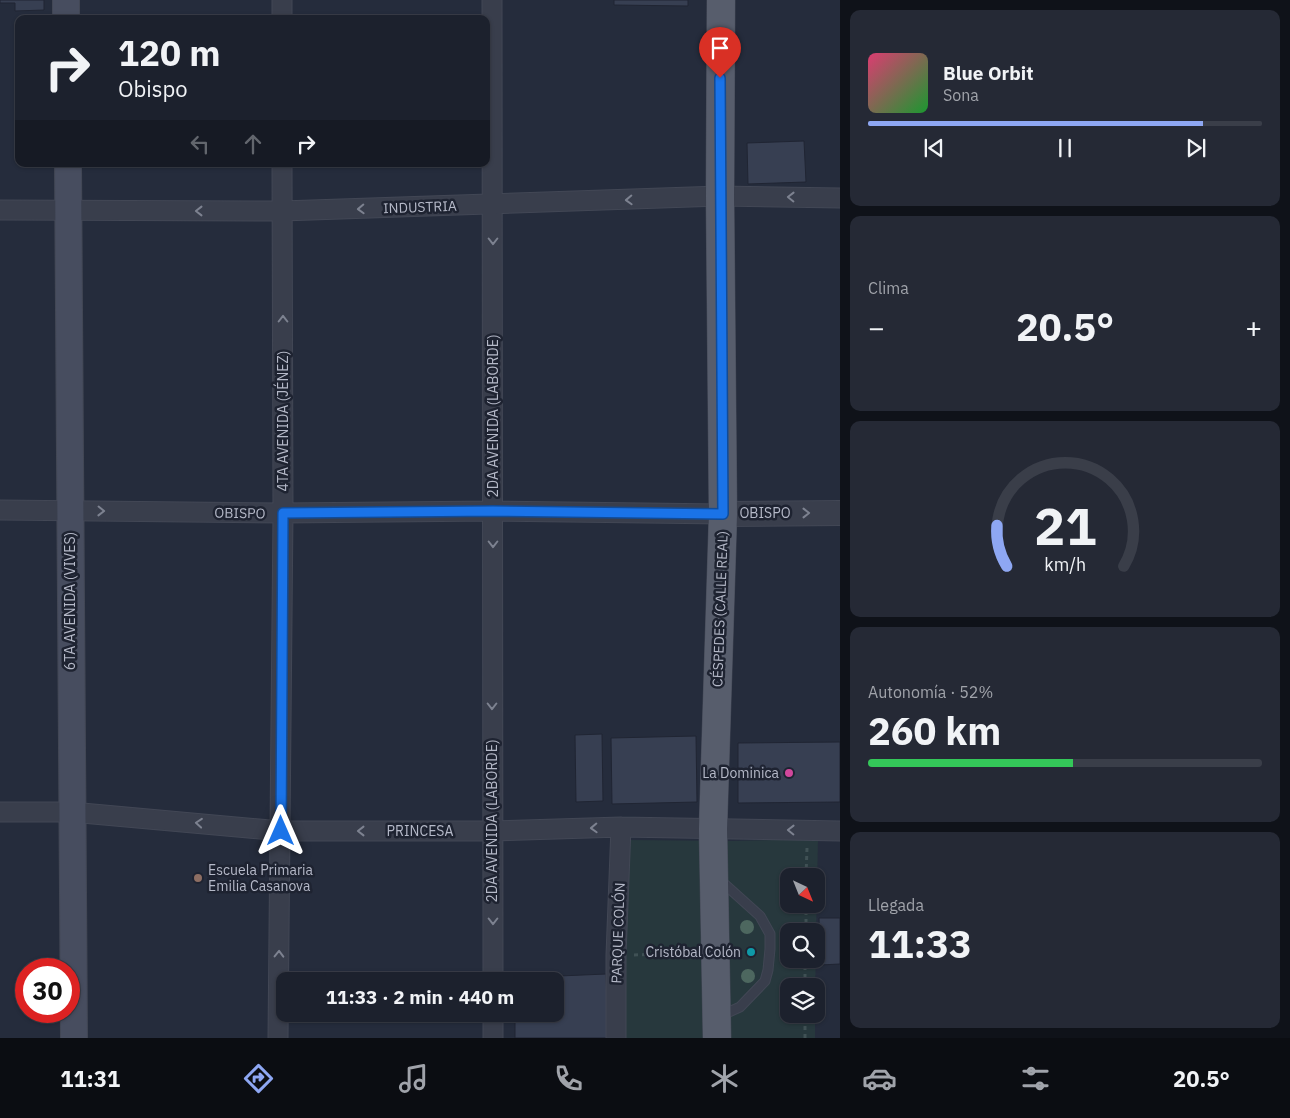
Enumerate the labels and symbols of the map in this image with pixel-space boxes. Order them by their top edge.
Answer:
pin [699,27,741,78]
one-way arrow [787,192,795,202]
one-way arrow [625,195,632,205]
street label: INDUSTRIA [383,197,457,217]
one-way arrow [357,204,365,214]
one-way arrow [195,206,202,216]
one-way arrow [488,238,498,245]
one-way arrow [278,315,288,323]
street label: 2DA AVENIDA (LABORDE) [484,334,502,498]
street label: 4TA AVENIDA (JÉNEZ) [273,351,292,491]
street label: OBISPO [214,504,266,522]
street label: OBISPO [739,504,791,522]
one-way arrow [98,506,105,516]
one-way arrow [803,508,811,518]
street label: CÉSPEDES (CALLE REAL) [707,531,732,687]
street label: 6TA AVENIDA (VIVES) [61,532,79,670]
one-way arrow [488,540,498,548]
one-way arrow [487,702,498,710]
street label: 2DA AVENIDA (LABORDE) [483,739,501,903]
place label: La Dominica [702,764,780,782]
marker: La Dominica [783,767,795,779]
position arrow [254,804,306,856]
one-way arrow [195,818,203,829]
street label: PRINCESA [387,822,453,840]
one-way arrow [590,823,598,833]
one-way arrow [787,825,795,835]
one-way arrow [357,826,365,836]
place label: Escuela Primaria Emilia Casanova [208,861,314,895]
north arrow [780,868,825,912]
marker: Escuela Primaria Emilia Casanova [192,872,204,884]
street label: PARQUE COLÓN [606,882,629,984]
one-way arrow [488,918,498,925]
place label: Cristóbal Colón [645,943,741,961]
marker: Cristóbal Colón [745,946,757,958]
one-way arrow [274,950,284,958]
speed limit sign: 30 [15,958,80,1023]

